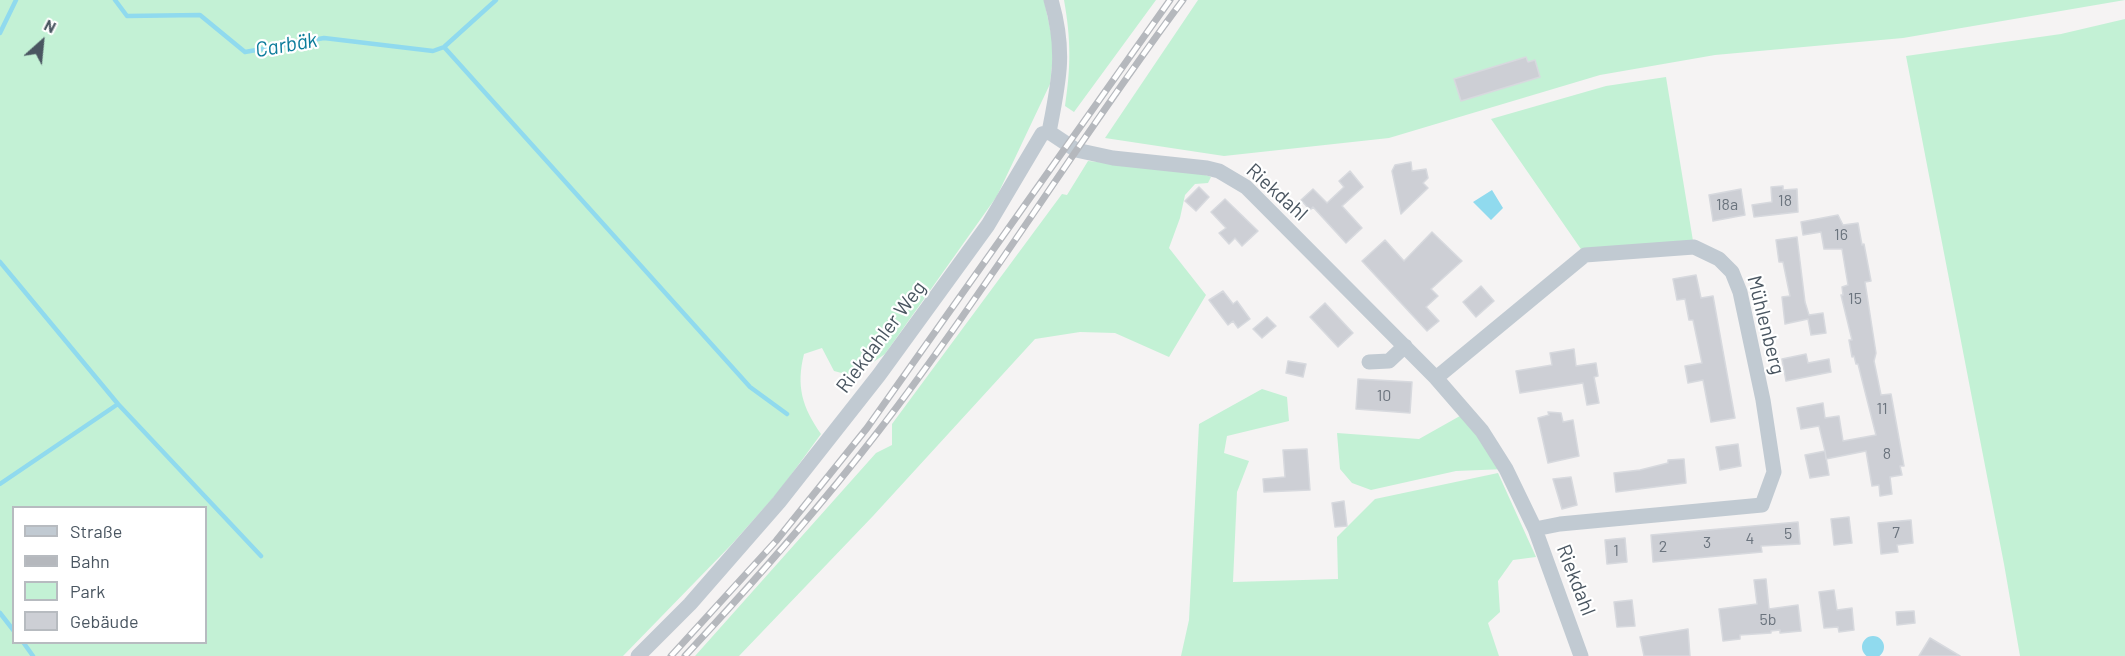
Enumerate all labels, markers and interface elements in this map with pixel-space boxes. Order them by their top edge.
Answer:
north arrow [12,12,72,72]
text: N [41,15,59,36]
water label: Carbäk [253,27,319,63]
street label: Riekdahl [1241,158,1313,226]
house number: 18 [1778,191,1792,211]
house number: 18a [1716,195,1738,215]
house number: 16 [1834,225,1848,245]
street label: Mühlenberg [1742,273,1790,377]
street label: Riekdahler Weg [831,276,931,398]
house number: 15 [1848,289,1862,309]
house number: 10 [1377,386,1391,406]
house number: 11 [1876,399,1888,419]
house number: 8 [1883,444,1891,464]
legend [12,506,207,644]
text: Straße [70,520,122,542]
house number: 7 [1892,523,1900,543]
house number: 5 [1784,524,1792,544]
house number: 4 [1746,529,1754,549]
house number: 3 [1703,533,1711,553]
house number: 2 [1659,537,1667,557]
street label: Riekdahl [1552,541,1600,619]
house number: 1 [1613,541,1619,561]
text: Bahn [70,550,110,572]
text: Park [70,580,105,602]
text: Gebäude [70,610,139,632]
house number: 5b [1760,610,1776,630]

